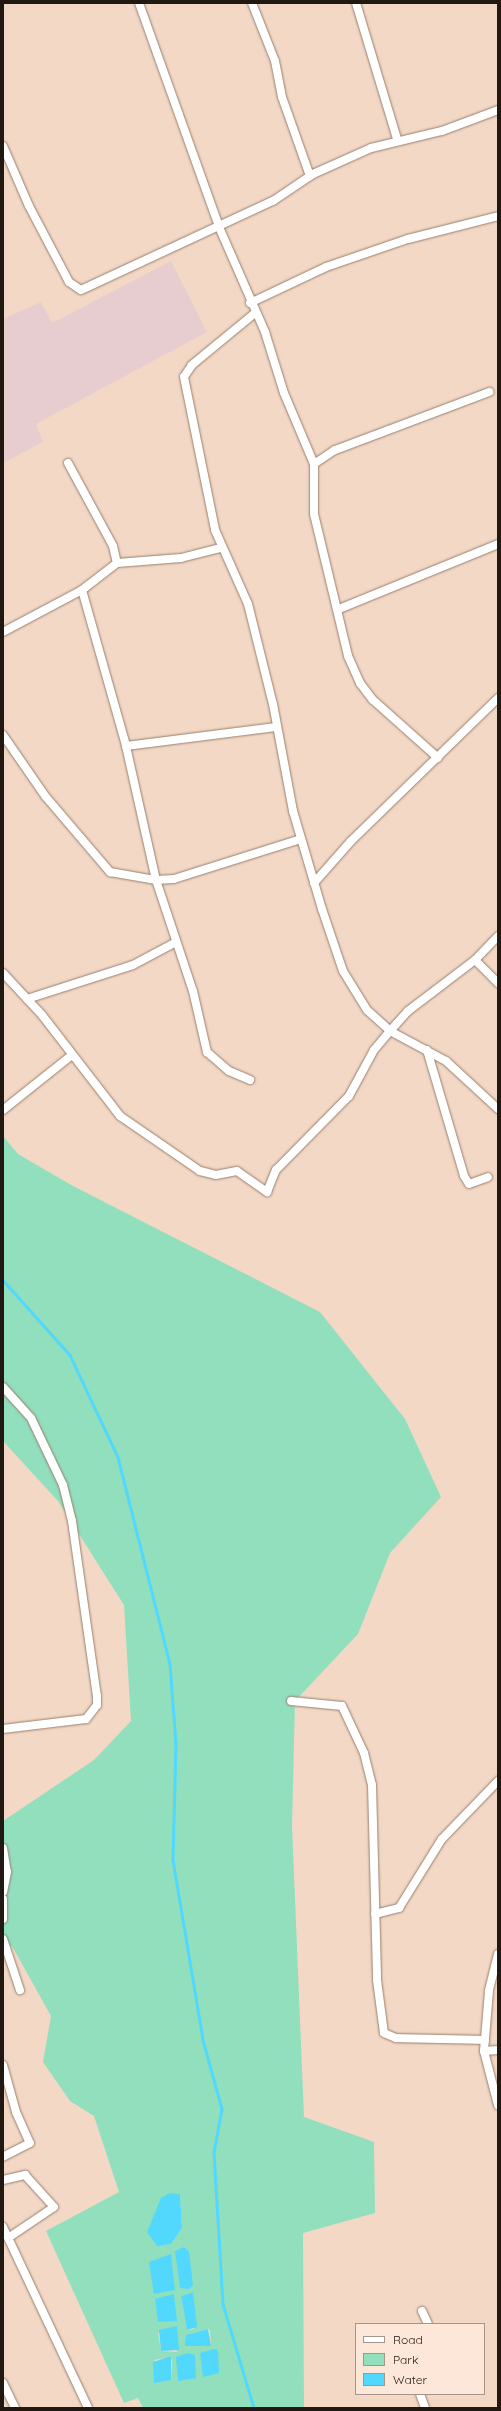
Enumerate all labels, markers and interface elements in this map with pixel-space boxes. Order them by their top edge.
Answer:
legend [355,2323,485,2395]
text: Road [393,2332,423,2347]
text: Park [393,2352,418,2367]
text: Water [393,2372,427,2387]

